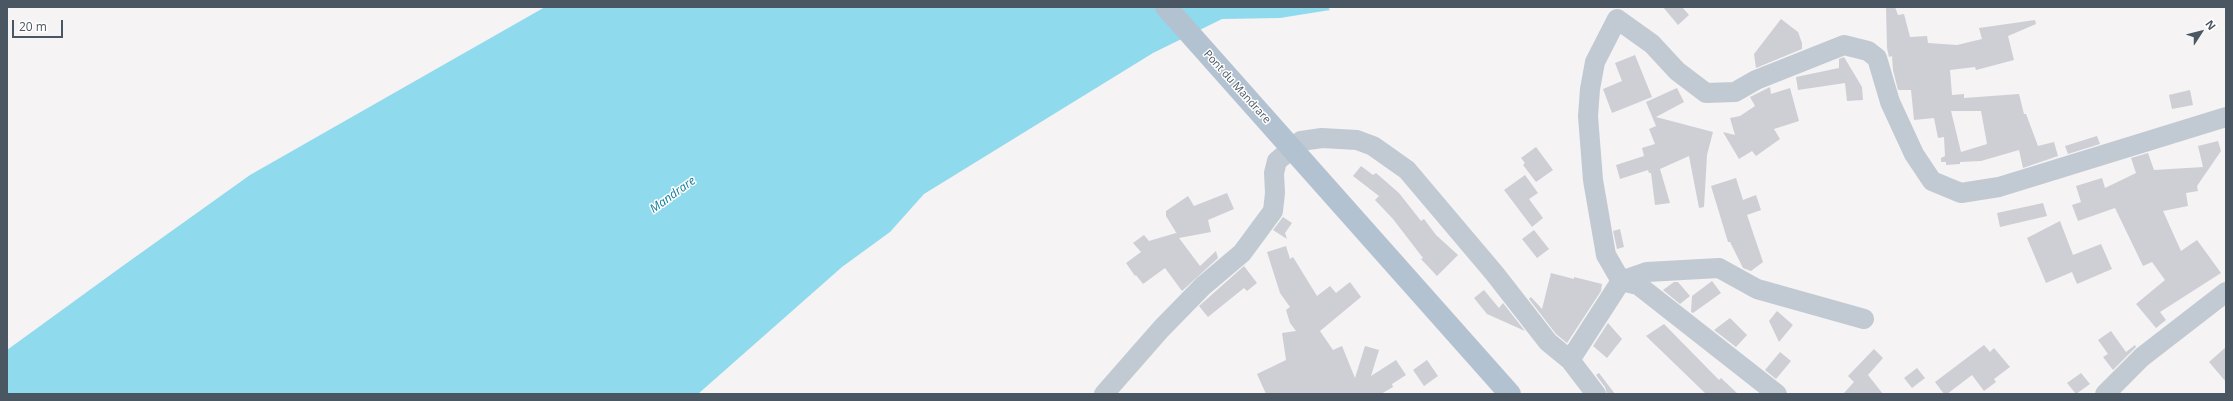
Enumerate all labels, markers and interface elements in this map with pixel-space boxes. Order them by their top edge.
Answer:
scale bar [14,12,65,38]
north arrow [2181,12,2221,52]
text: N [2202,17,2220,33]
text: 20 m [19,18,47,35]
street label: Pont du Mandrare [1201,48,1273,126]
water label: Mandrare [647,174,699,216]

